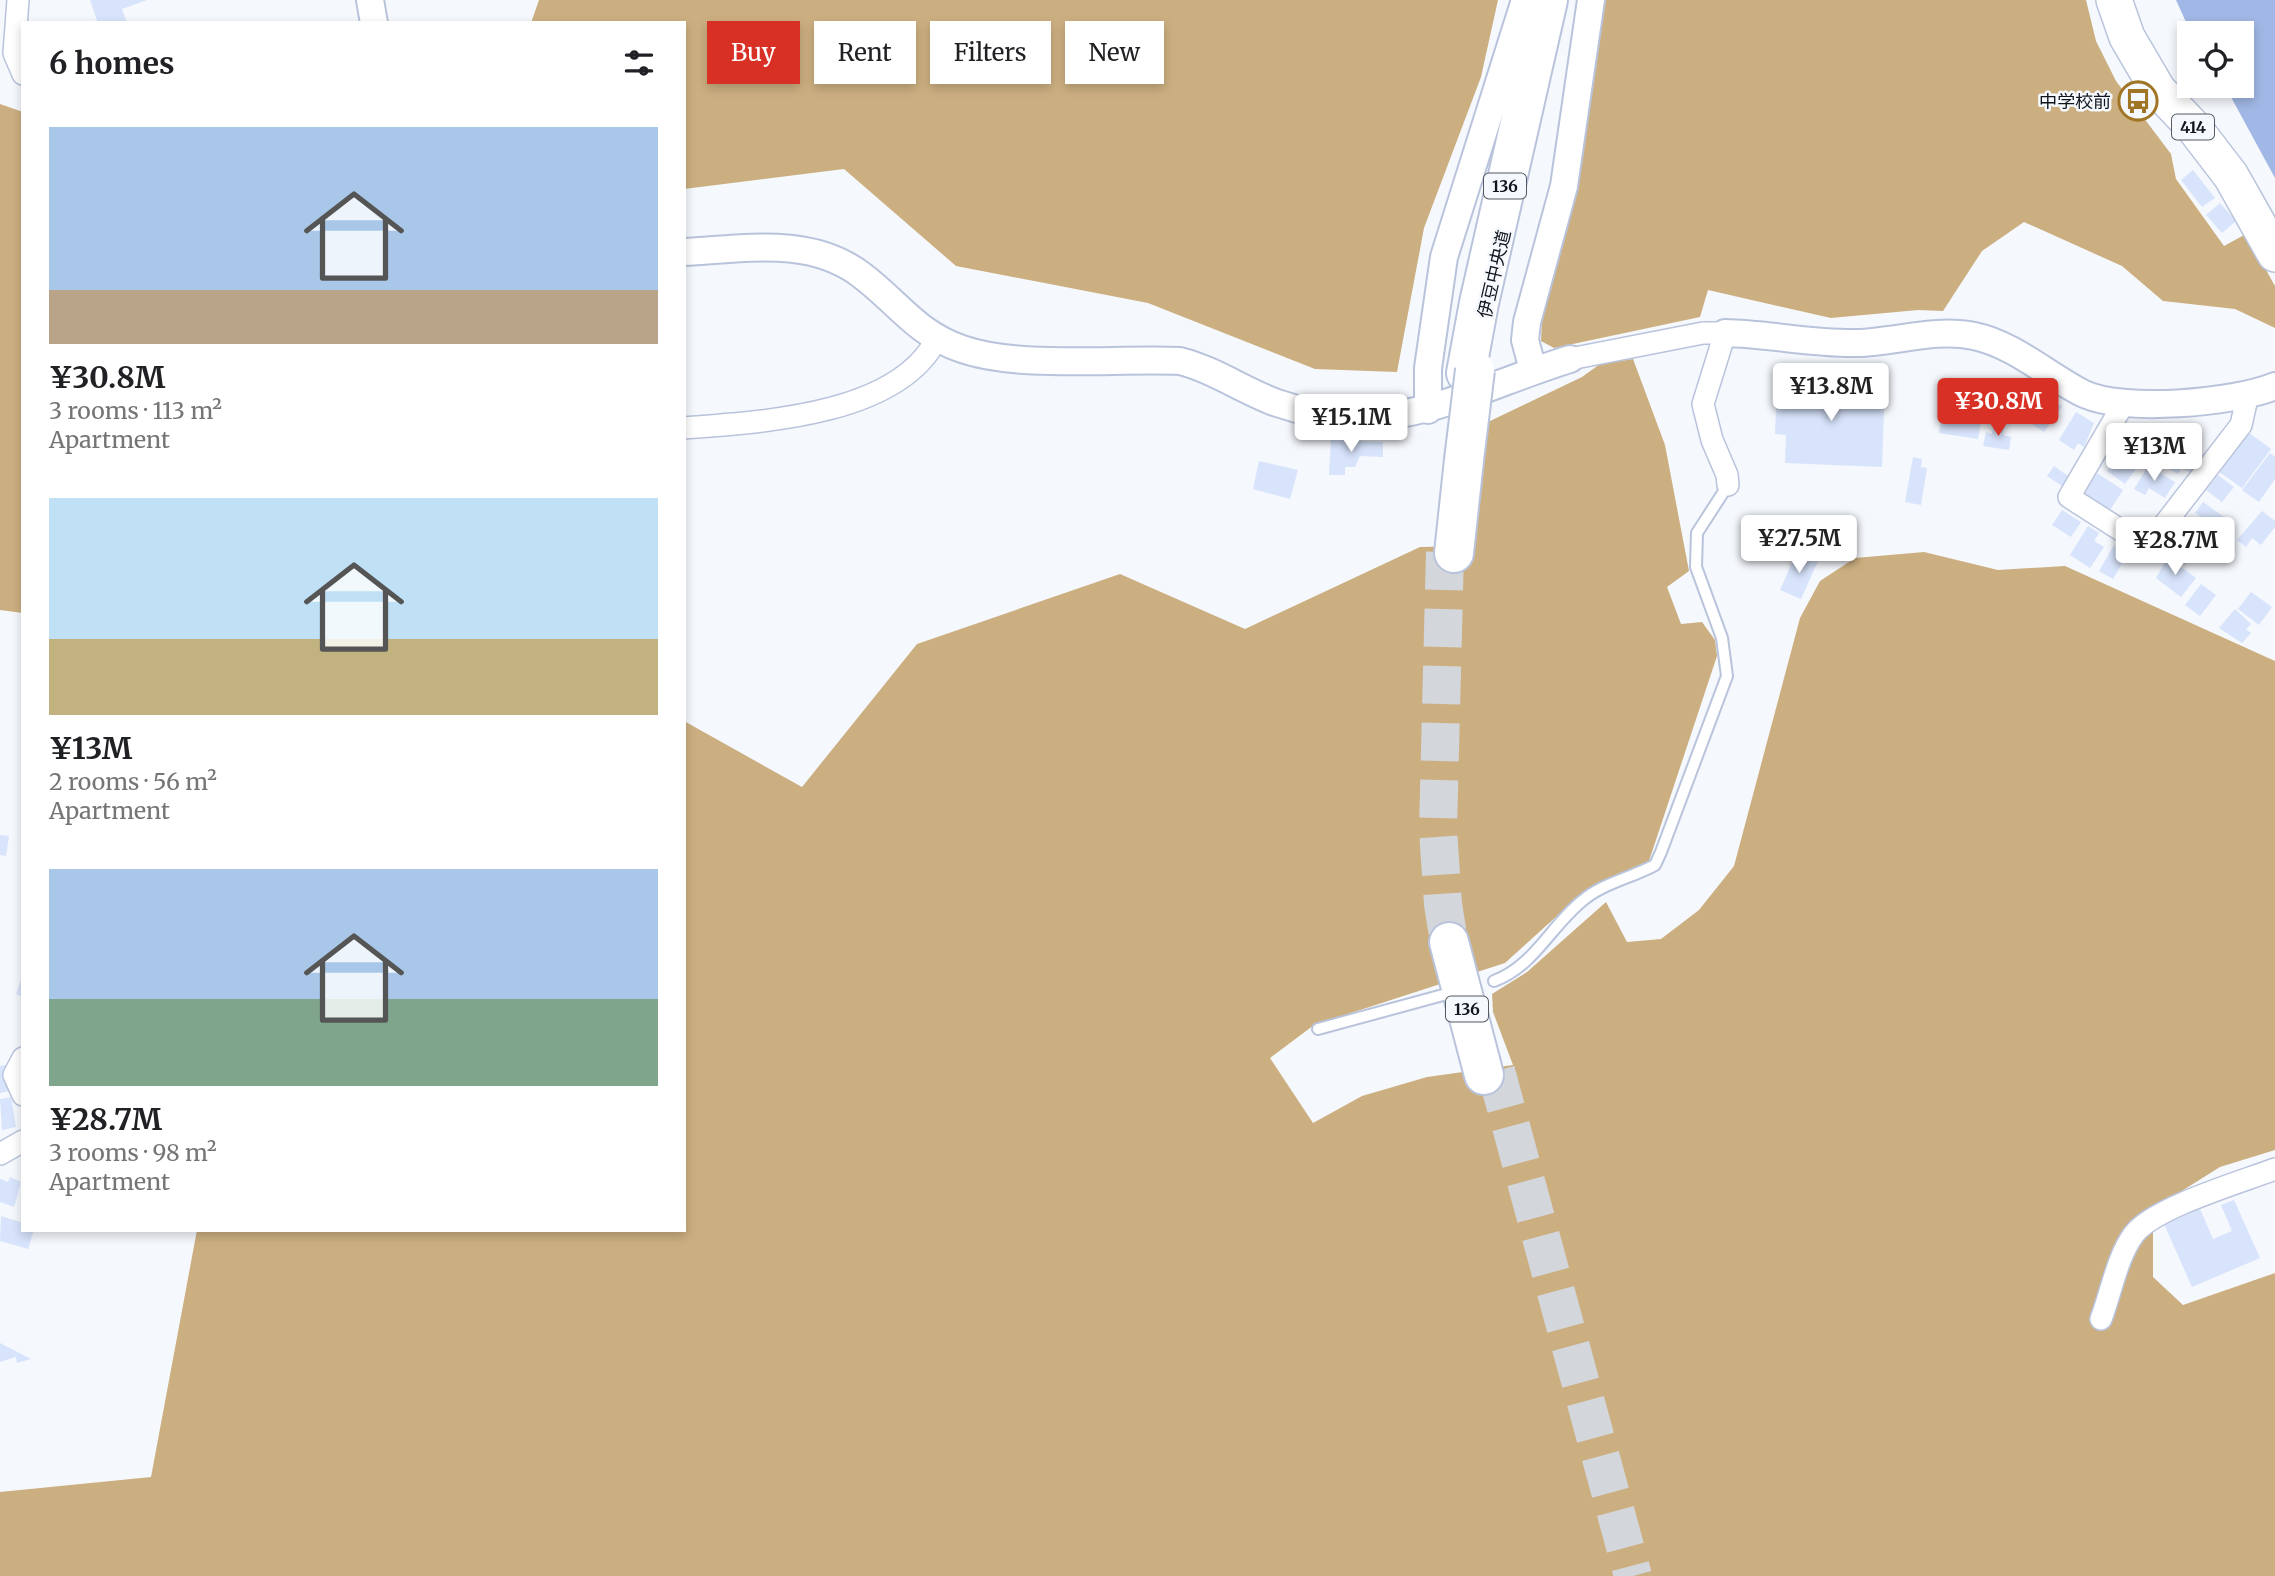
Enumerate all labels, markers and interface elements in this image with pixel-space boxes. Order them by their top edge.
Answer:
chip: Buy [707,21,800,84]
chip: Rent [814,21,916,84]
chip: Filters [930,21,1051,84]
chip: New [1065,21,1164,84]
map controls [2177,21,2254,98]
button: locate [2177,21,2254,98]
text: 6 homes [49,44,174,82]
icon: filters [620,44,658,82]
bus stop icon: 中学校前 [2117,80,2159,122]
place label: 中学校前 [2039,90,2111,113]
road number: 414 [2172,114,2214,140]
icon: home [291,173,417,299]
road number: 136 [1484,174,1526,198]
street label: 伊豆中央道 [1473,228,1515,320]
text: ¥30.8M [49,358,165,396]
pin: ¥13.8M [1774,364,1888,423]
text: ¥13.8M [1789,371,1873,400]
pin: ¥30.8M [1941,378,2055,438]
text: ¥30.8M [1953,386,2043,415]
pin: ¥15.1M [1294,394,1408,454]
text: 3 rooms · 113 m² [49,396,222,425]
text: ¥15.1M [1311,402,1391,431]
pin: ¥13M [2113,424,2195,483]
text: Apartment [49,425,170,454]
text: ¥13M [2122,431,2186,460]
pin: ¥27.5M [1742,516,1856,575]
pin: ¥28.7M [2118,518,2232,577]
text: ¥27.5M [1757,523,1841,552]
text: ¥28.7M [2132,525,2218,554]
icon: home [291,544,417,670]
text: ¥13M [49,729,132,767]
text: 2 rooms · 56 m² [49,767,217,796]
text: Apartment [49,796,170,825]
icon: home [291,915,417,1041]
road number: 136 [1446,996,1488,1021]
text: ¥28.7M [49,1100,162,1138]
text: 3 rooms · 98 m² [49,1138,217,1167]
text: Apartment [49,1167,170,1196]

